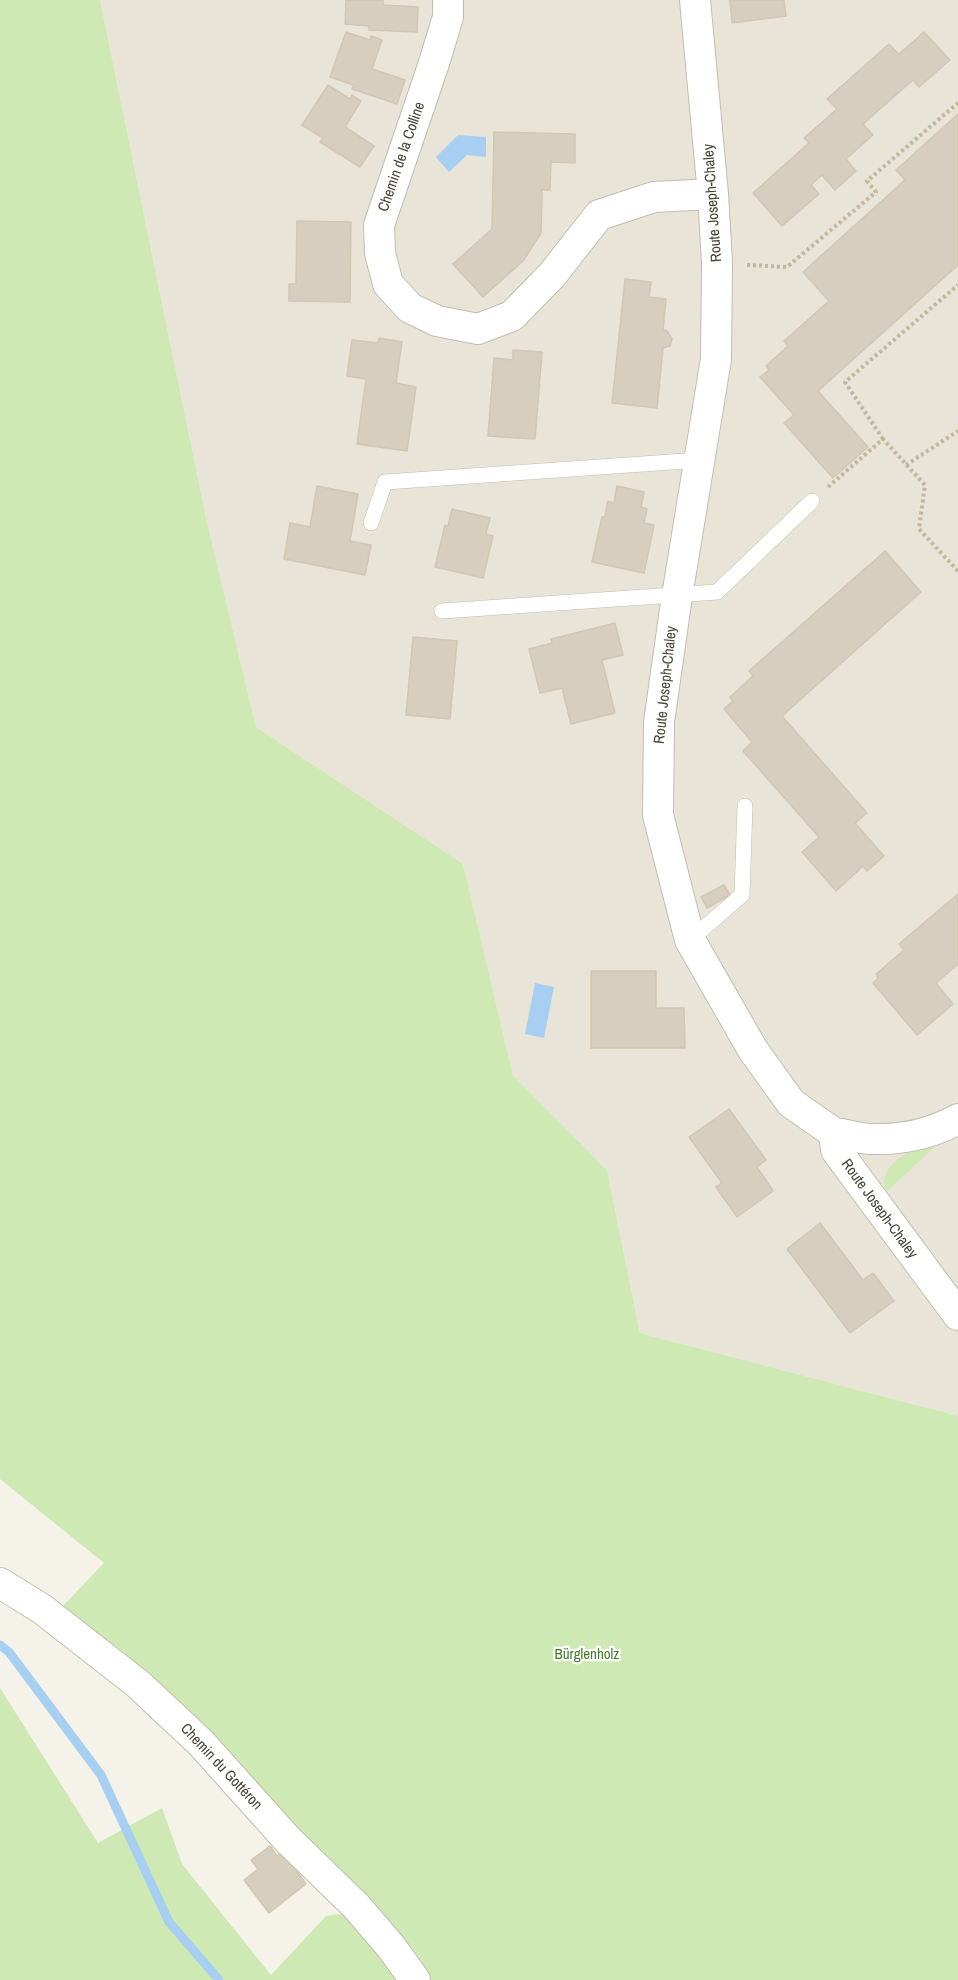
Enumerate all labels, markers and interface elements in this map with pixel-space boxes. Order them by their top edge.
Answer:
street label: Chemin de la Colline [375,100,429,214]
street label: Route Joseph-Chaley [700,143,726,263]
street label: Route Joseph-Chaley [651,625,681,745]
street label: Route Joseph-Chaley [837,1156,921,1262]
park label: Bürglenholz [555,1646,619,1664]
street label: Chemin du Gottéron [176,1720,266,1814]

